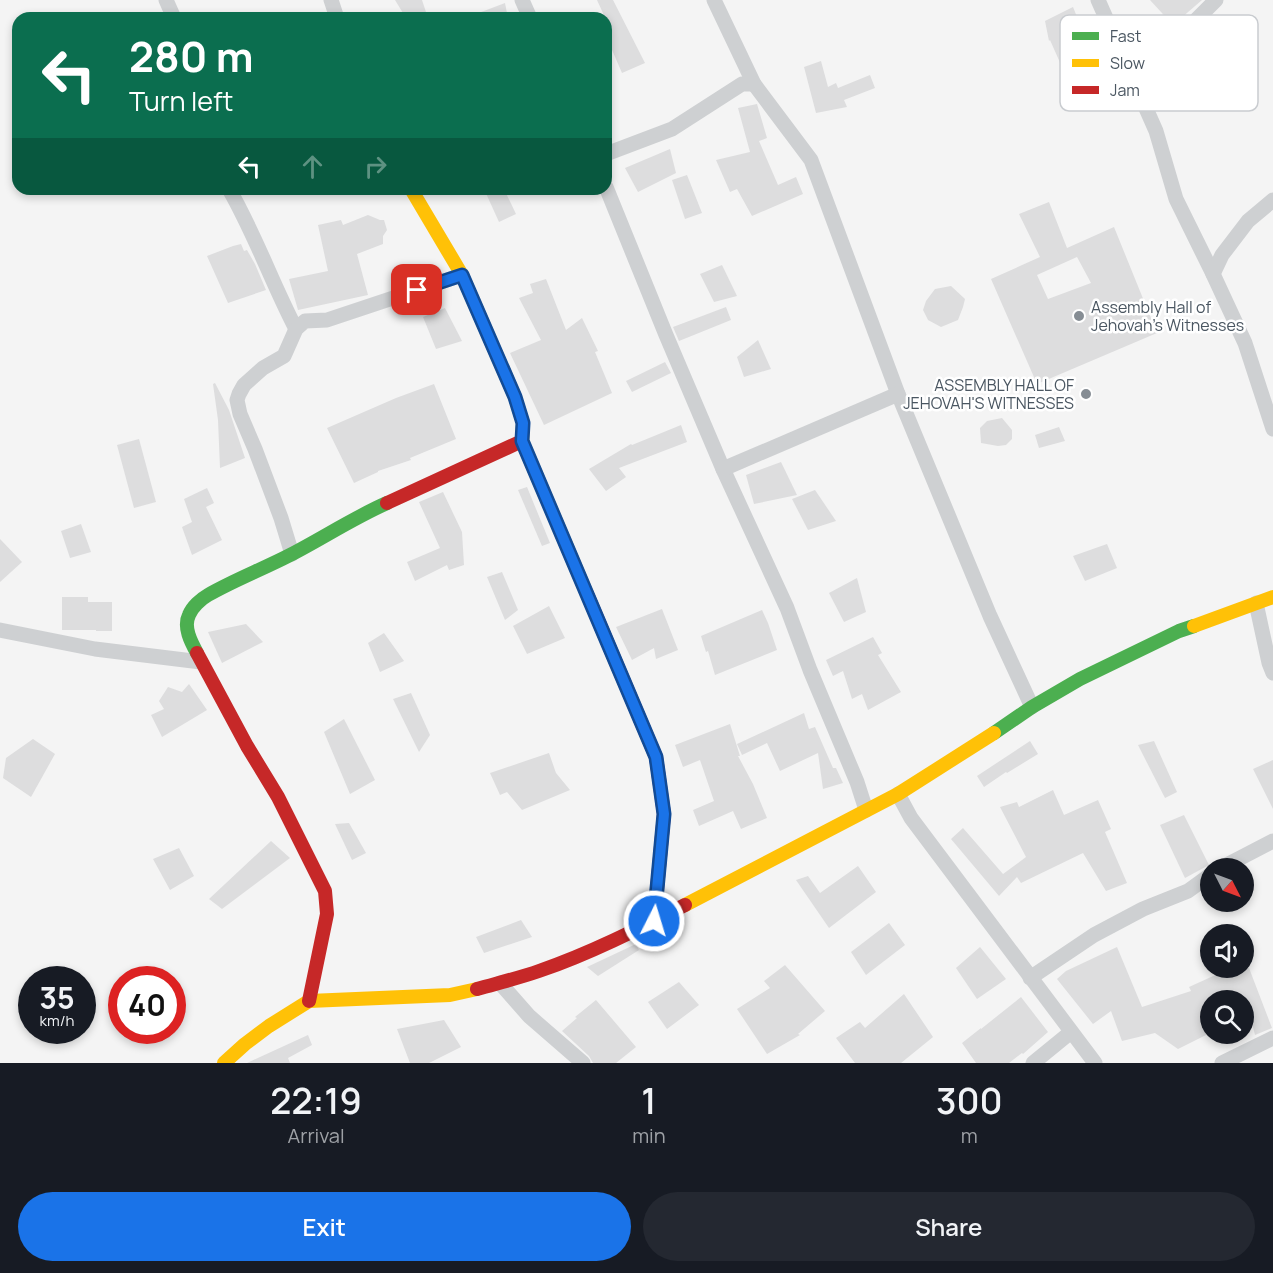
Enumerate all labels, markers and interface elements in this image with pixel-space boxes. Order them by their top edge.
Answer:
legend [1060,15,1258,111]
text: Fast [1110,25,1141,47]
text: 280 m [129,27,254,85]
icon: left [30,36,108,114]
text: Slow [1110,52,1145,74]
text: Jam [1110,79,1140,101]
text: Turn left [129,82,233,119]
icon: left [233,150,266,183]
icon: ahead [296,150,329,183]
icon: right [359,150,392,183]
pin [391,264,442,315]
icon: arrive [400,273,433,306]
place label: Assembly Hall of Jehovah's Witnesses [1091,296,1244,336]
marker: Assembly Hall of Jehovah's Witnesses [1072,309,1086,323]
place label: ASSEMBLY HALL OF JEHOVAH'S WITNESSES [903,374,1074,414]
marker: ASSEMBLY HALL OF JEHOVAH'S WITNESSES [1079,387,1093,401]
north arrow [1200,858,1254,912]
map controls [1200,858,1254,1044]
position arrow [622,889,686,953]
button: sound [1200,924,1254,978]
speed limit sign: 40 [108,966,186,1044]
text: 35 [39,977,75,1018]
button: search [1200,990,1254,1044]
text: km/h [40,1010,74,1031]
text: 22:19 [270,1076,362,1125]
text: 1 [641,1076,657,1125]
text: 300 [936,1076,1003,1125]
text: Arrival [288,1122,345,1149]
text: min [632,1122,666,1149]
text: m [961,1122,978,1149]
button: Exit [18,1192,631,1261]
button: Share [643,1192,1255,1261]

